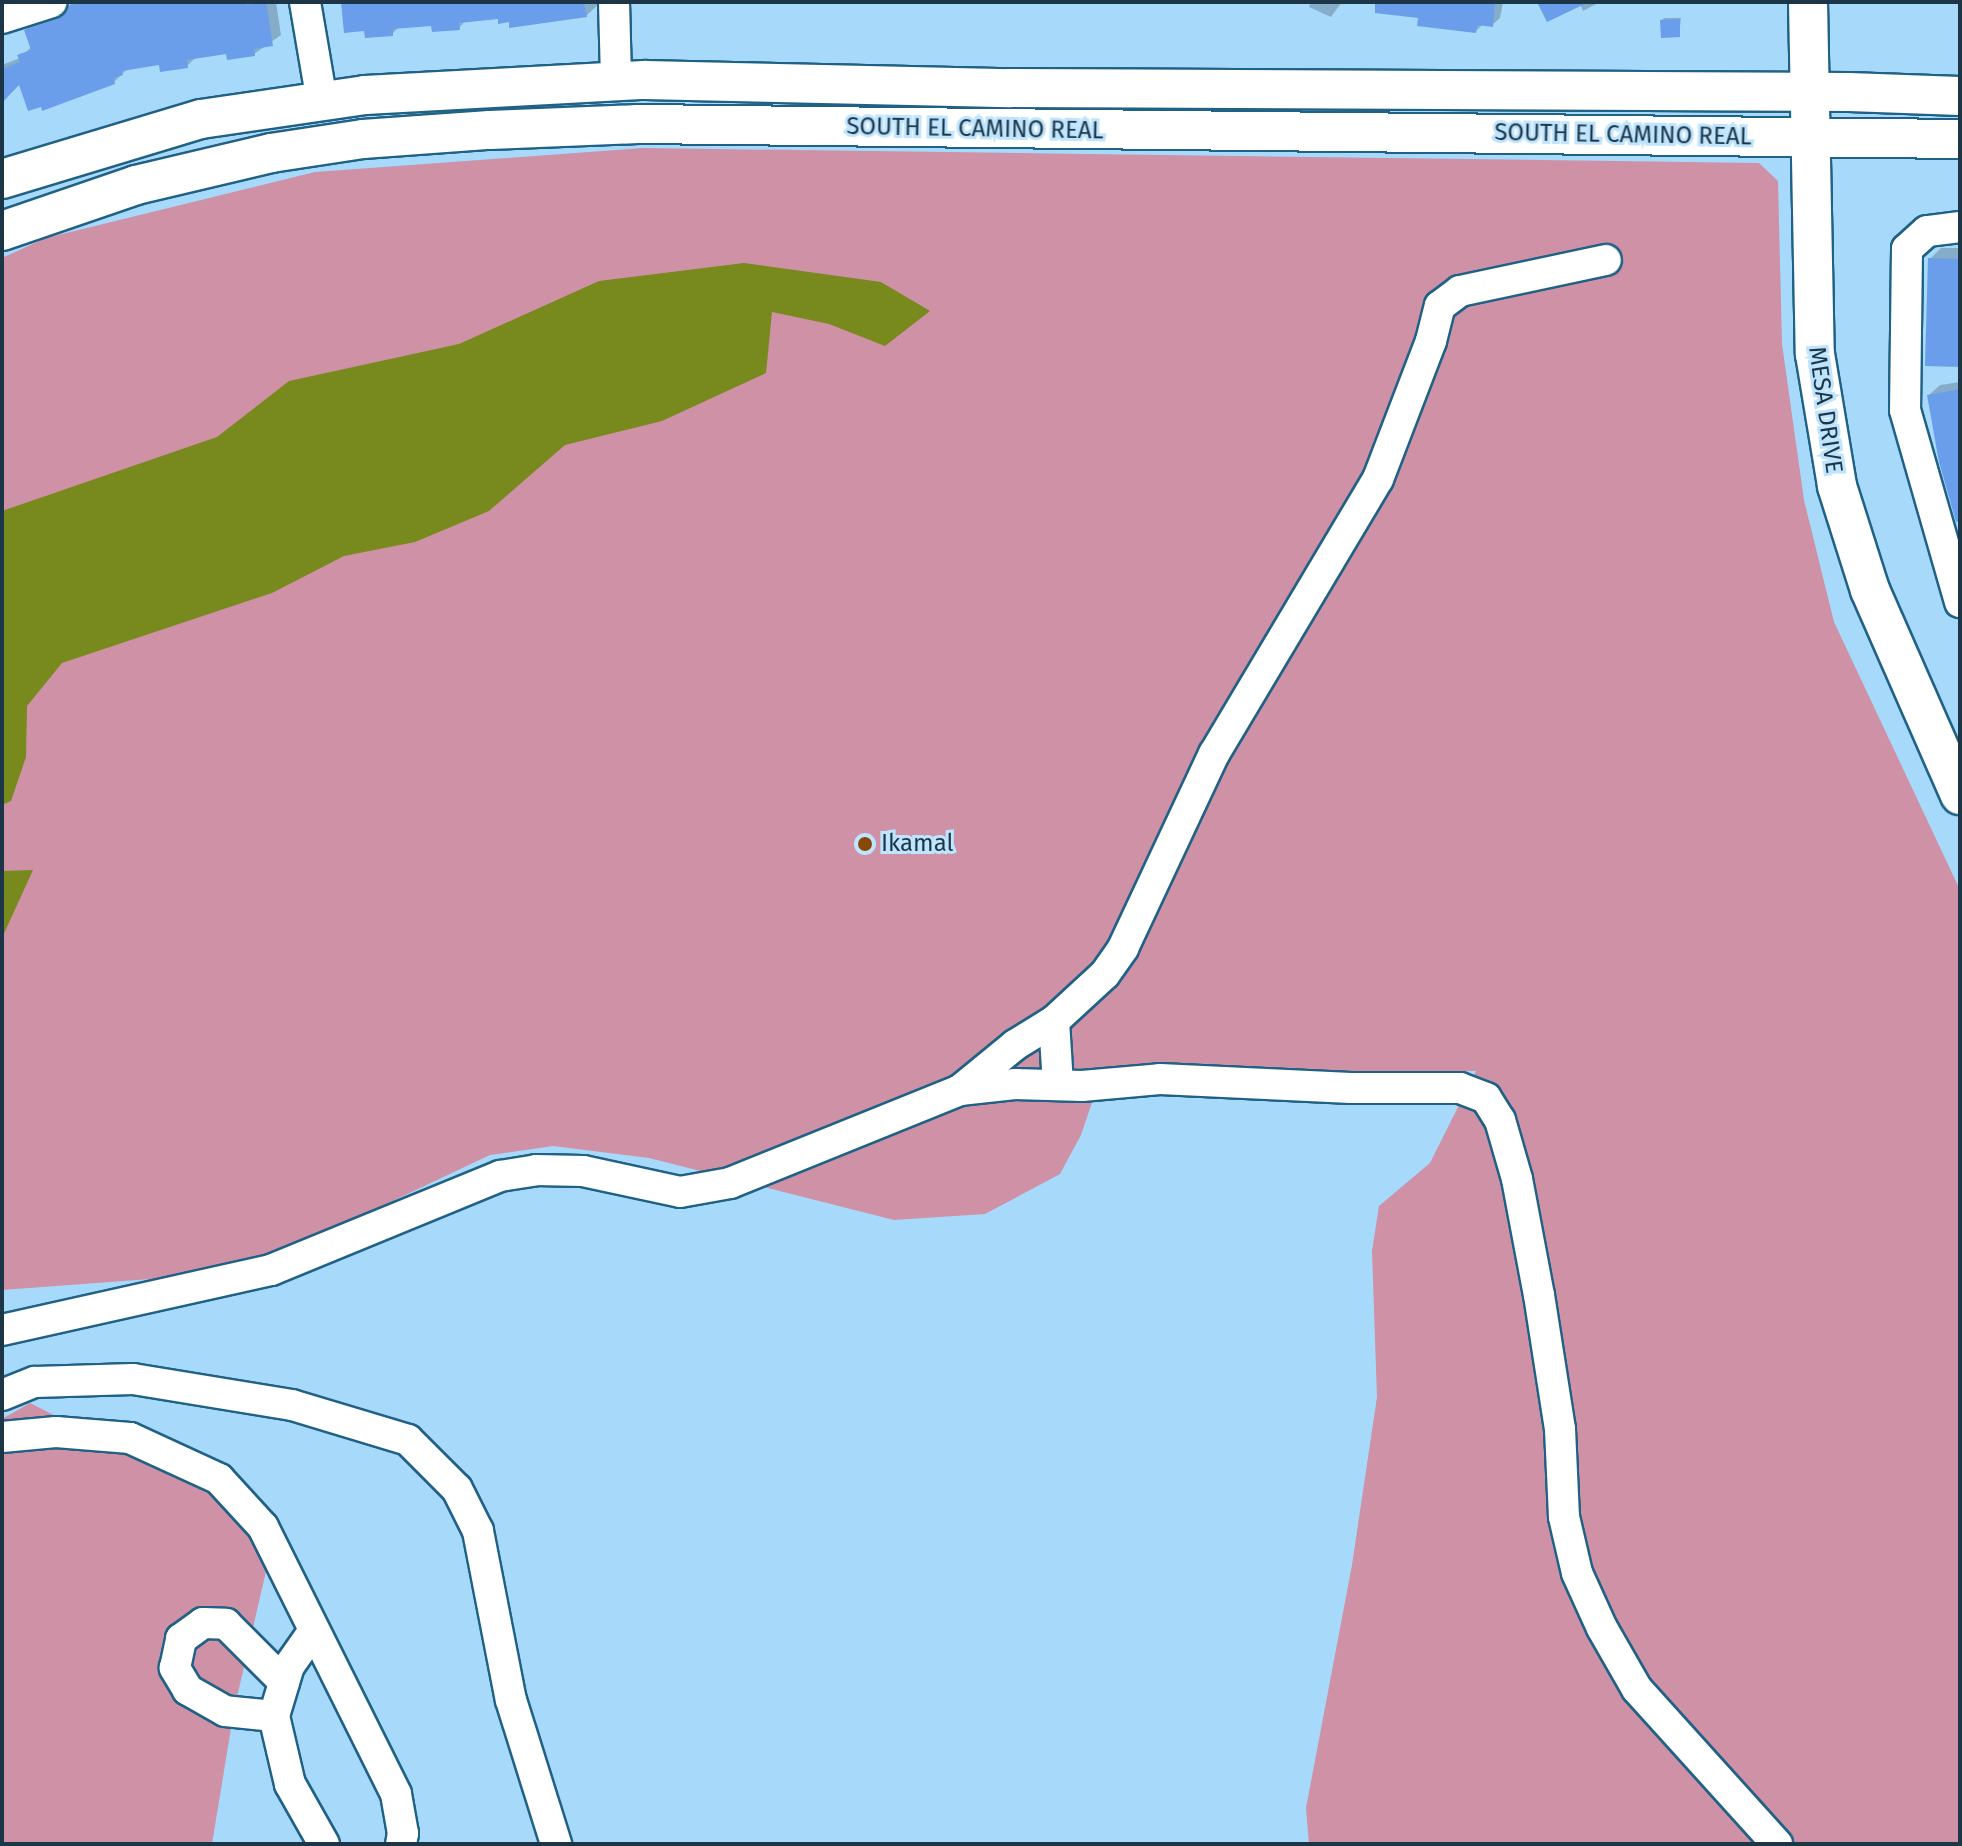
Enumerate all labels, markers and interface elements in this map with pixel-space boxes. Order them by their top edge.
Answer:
street label: SOUTH EL CAMINO REAL [846,112,1104,146]
street label: SOUTH EL CAMINO REAL [1494,118,1752,152]
street label: MESA DRIVE [1802,345,1848,475]
place label: Ikamal [881,830,953,858]
marker: Ikamal [856,835,874,853]

